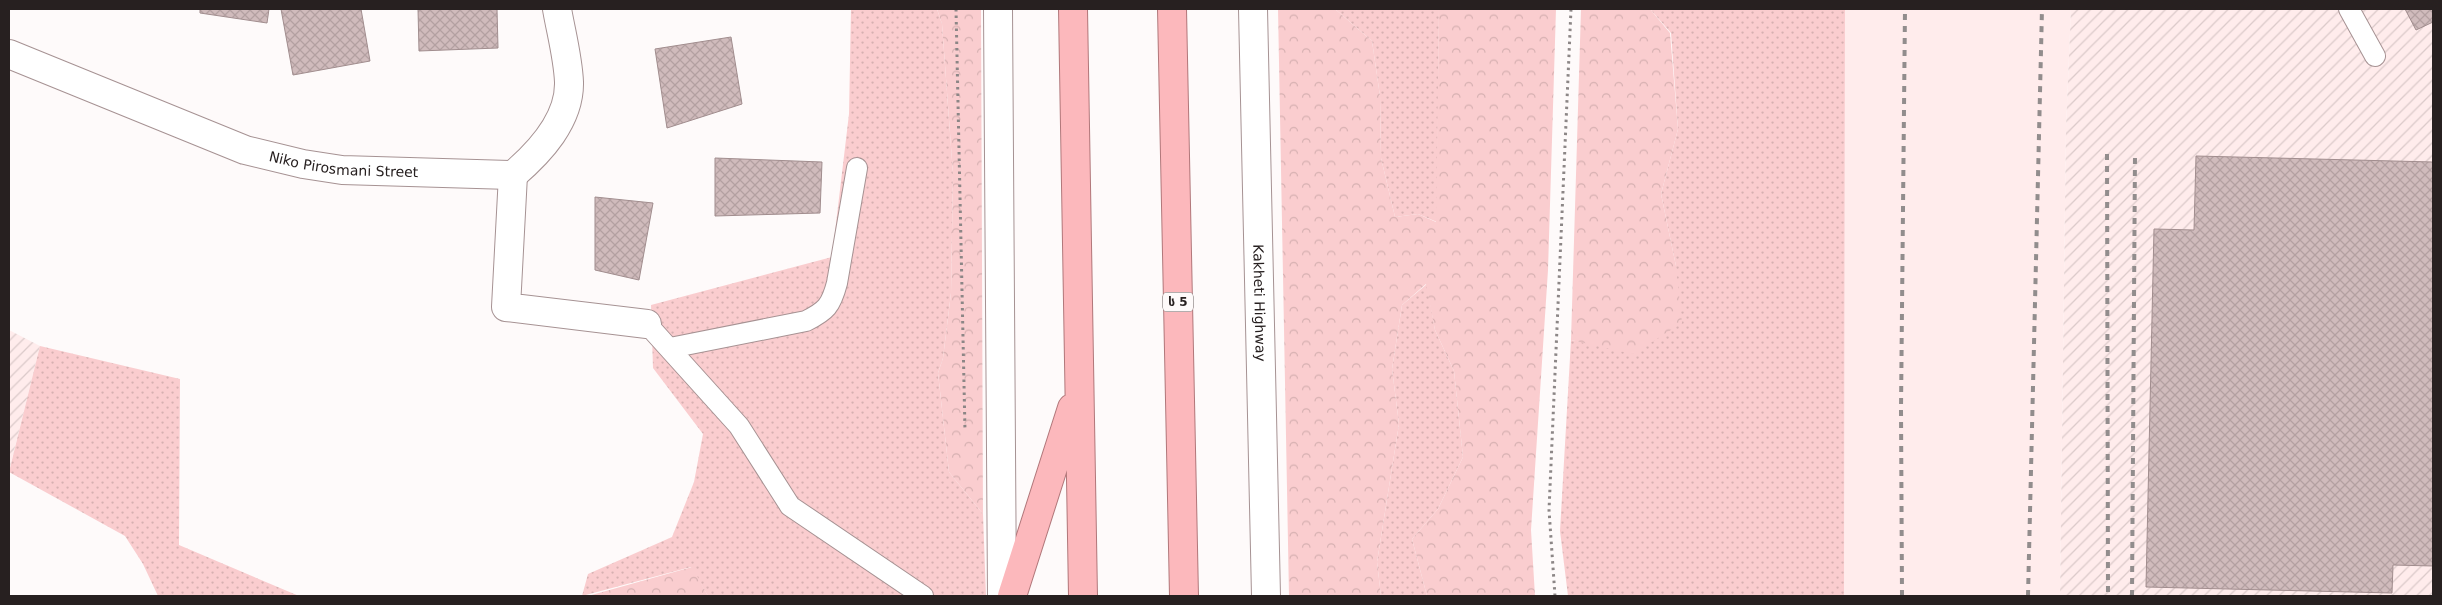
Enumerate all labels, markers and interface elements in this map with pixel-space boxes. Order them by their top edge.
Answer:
street label: Niko Pirosmani Street [267,148,419,180]
street label: Kakheti Highway [1250,244,1269,362]
road number: ს 5 [1163,292,1193,312]

